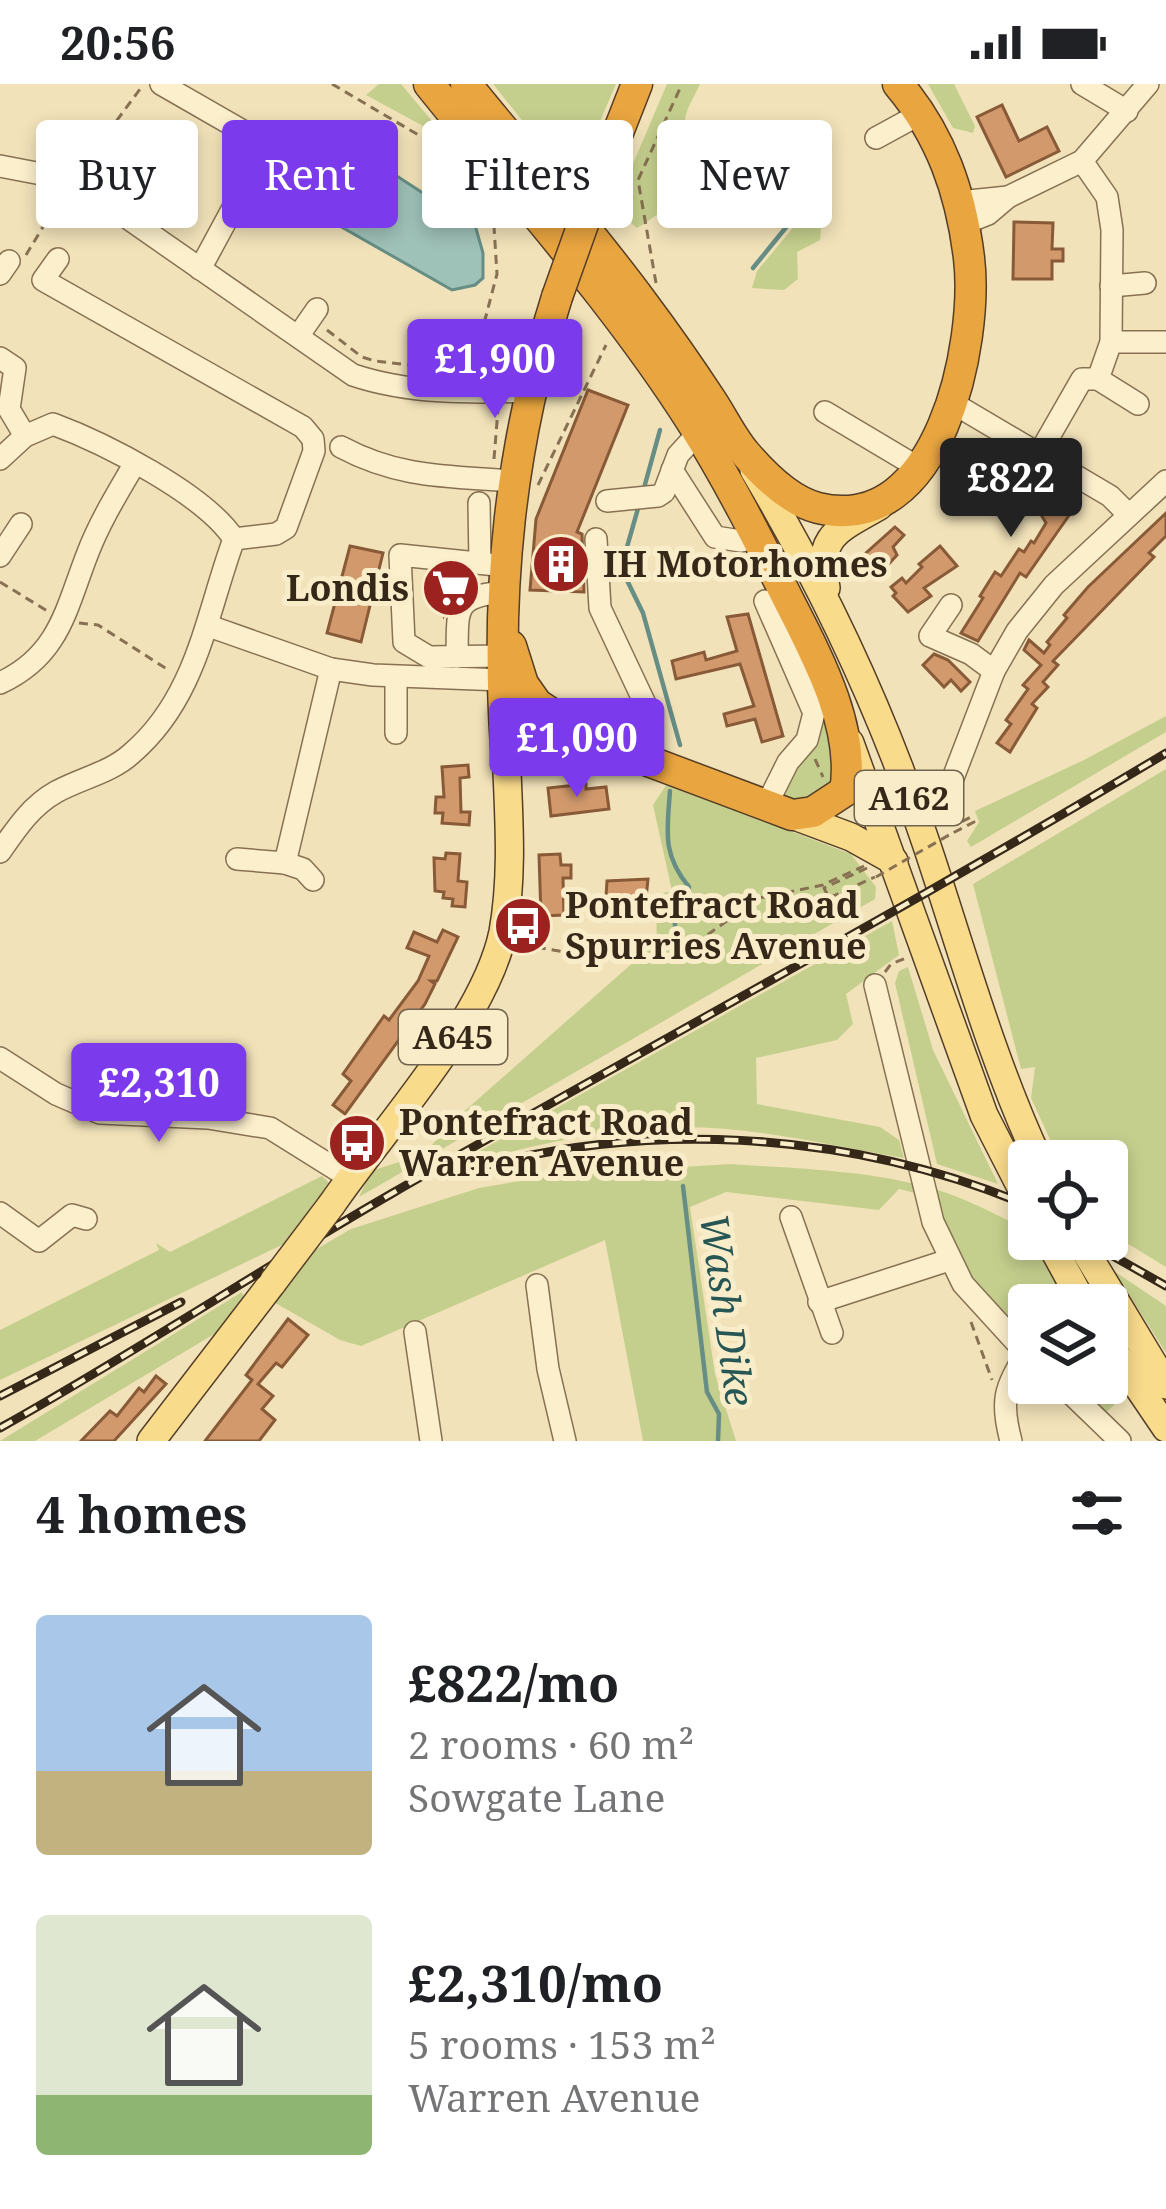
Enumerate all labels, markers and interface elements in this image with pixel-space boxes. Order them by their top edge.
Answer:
text: 20:56 [60,12,175,73]
chip: Buy [36,120,198,228]
chip: Rent [222,120,398,228]
chip: Filters [422,120,633,228]
chip: New [657,120,832,228]
pin: £1,900 [397,319,593,421]
text: £1,900 [434,331,556,384]
pin: £822 [940,438,1082,540]
text: £822 [967,450,1055,503]
building icon: IH Motorhomes [530,533,592,595]
place label: IH Motorhomes [603,539,888,588]
supermarket icon: Londis [420,557,482,619]
place label: Londis [286,563,409,612]
pin: £1,090 [479,698,675,800]
text: £1,090 [516,710,638,763]
road number: A162 [855,771,963,825]
place label: Pontefract Road Spurries Avenue [565,880,867,970]
bus stop icon: Pontefract Road Spurries Avenue [492,895,554,957]
road number: A645 [399,1010,507,1064]
pin: £2,310 [61,1043,257,1145]
text: £2,310 [98,1055,220,1108]
place label: Pontefract Road Warren Avenue [399,1097,693,1187]
bus stop icon: Pontefract Road Warren Avenue [326,1112,388,1174]
map controls [1008,1140,1128,1404]
button: locate [1008,1140,1128,1260]
water label: Wash Dike [689,1210,768,1409]
button: layers [1008,1284,1128,1404]
text: 4 homes [36,1478,247,1548]
icon: filters [1064,1480,1130,1546]
text: £822/mo [408,1647,619,1717]
icon: home [132,1663,276,1807]
text: 2 rooms · 60 m² [408,1717,694,1770]
text: Sowgate Lane [408,1770,665,1823]
text: £2,310/mo [408,1947,663,2017]
icon: home [132,1963,276,2107]
text: 5 rooms · 153 m² [408,2017,716,2070]
text: Warren Avenue [408,2070,700,2123]

